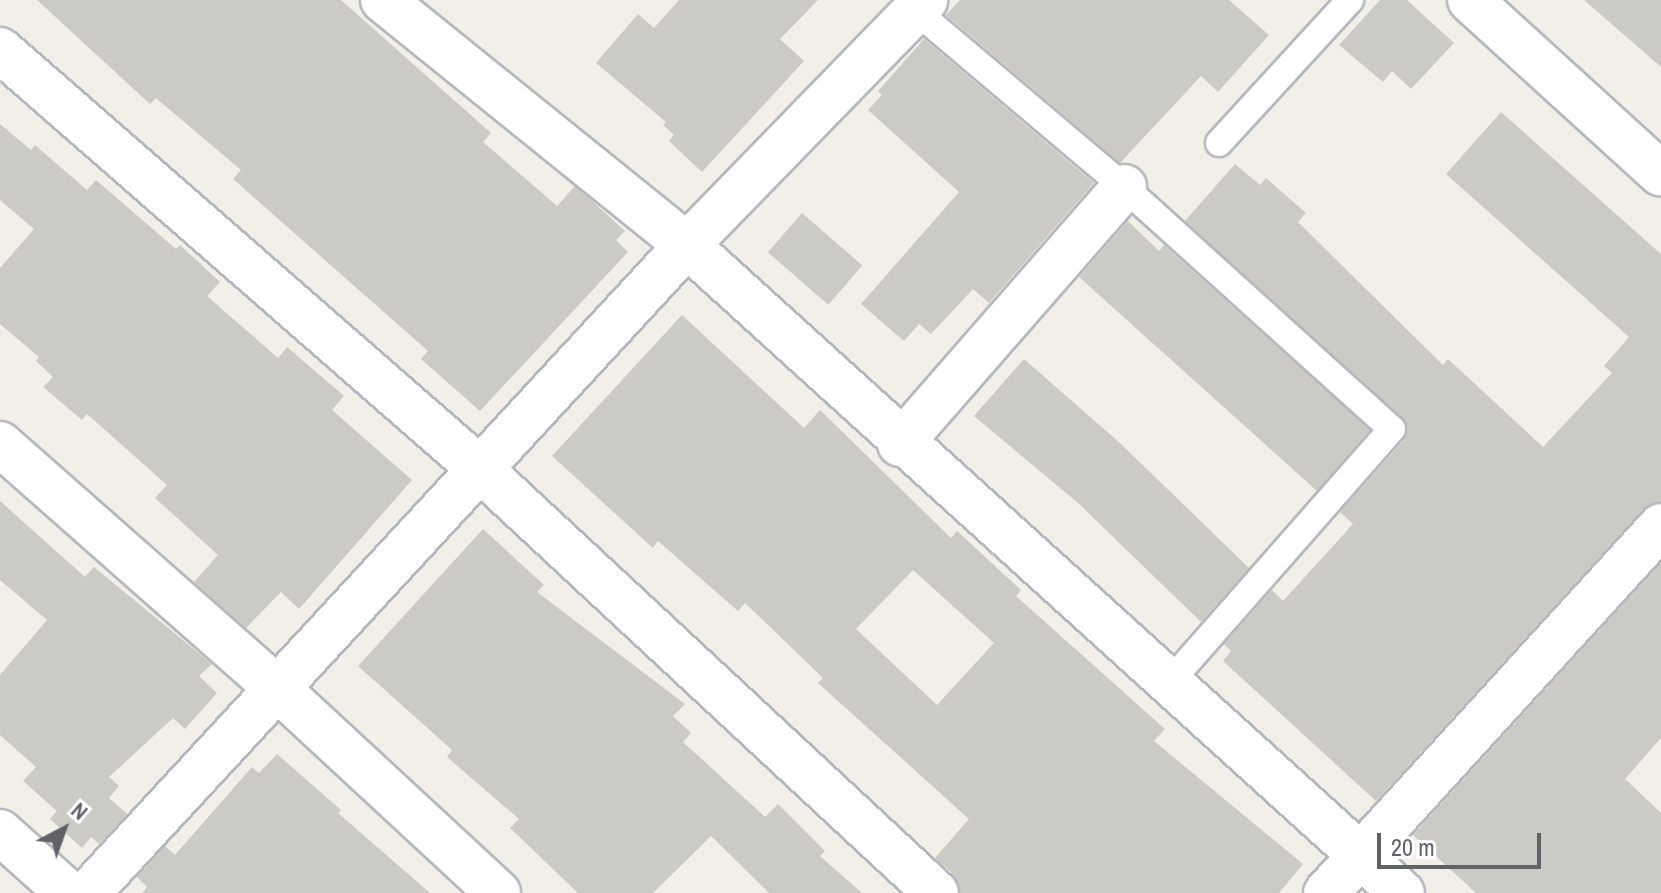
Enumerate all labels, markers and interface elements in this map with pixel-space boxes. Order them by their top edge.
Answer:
north arrow [24,789,104,869]
text: N [65,795,95,826]
scale bar [1381,817,1545,867]
text: 20 m [1391,831,1435,863]

